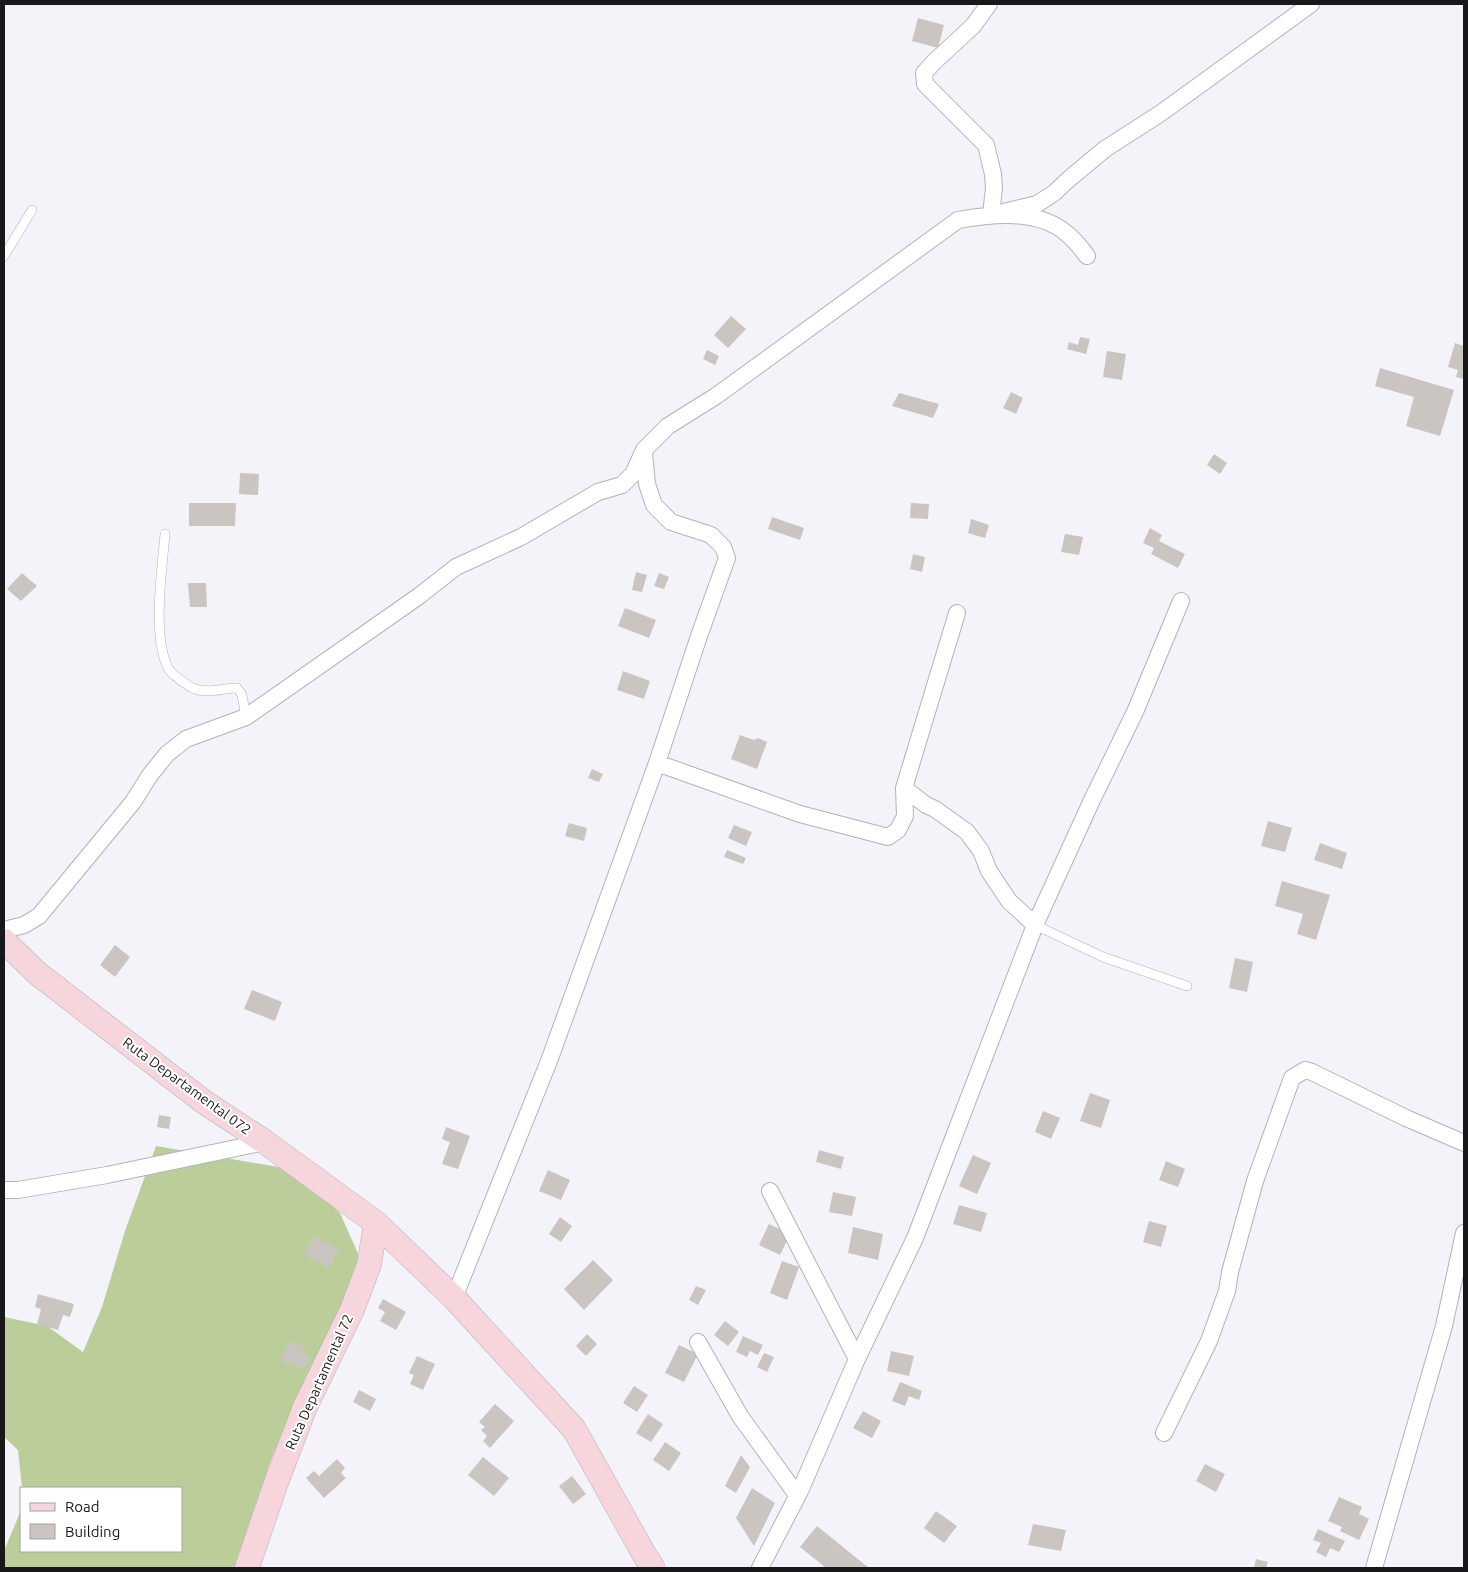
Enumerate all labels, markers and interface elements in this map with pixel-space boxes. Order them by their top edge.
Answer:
street label: Ruta Departamental 072 [120,1034,254,1138]
street label: Ruta Departamental 72 [282,1312,356,1452]
legend [20,1487,182,1552]
text: Road [65,1498,100,1515]
text: Building [65,1523,120,1540]

